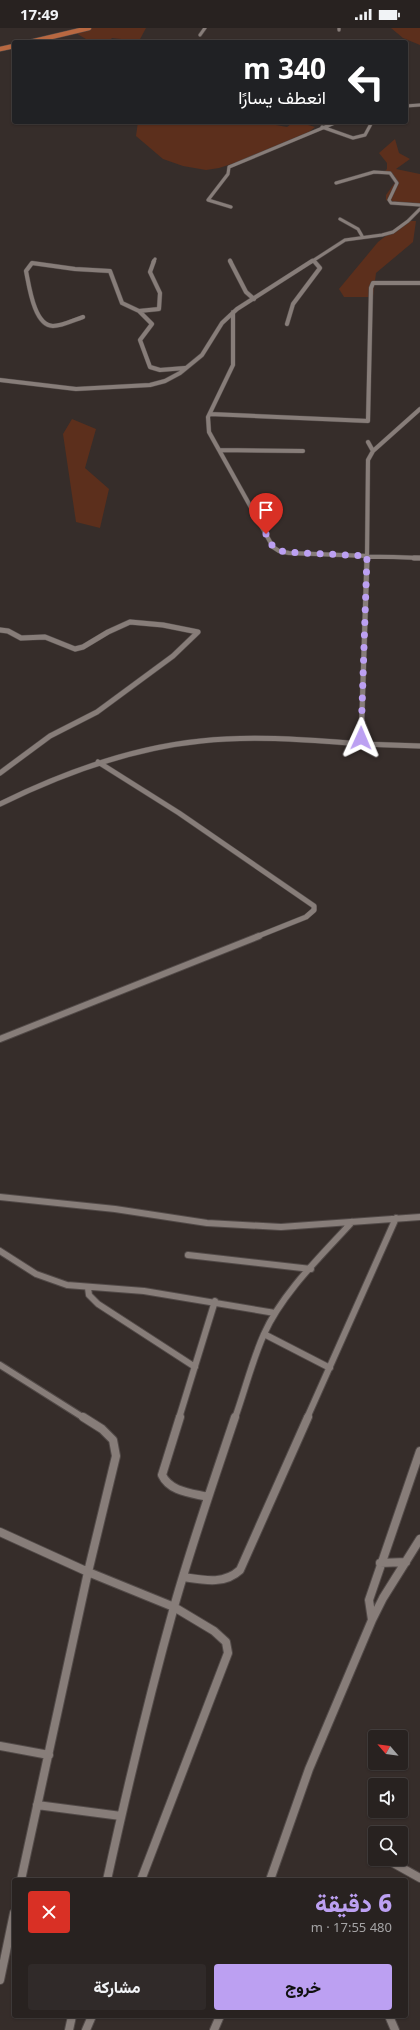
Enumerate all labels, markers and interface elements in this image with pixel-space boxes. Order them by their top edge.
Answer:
text: 17:49 [20,4,59,24]
text: 340 m [243,49,326,87]
icon: left [340,56,392,108]
text: انعطف يسارًا [238,85,326,109]
pin [249,493,283,534]
icon: arrive [255,499,277,521]
position arrow [340,717,382,759]
north arrow [368,1730,408,1770]
map controls [368,1730,408,1866]
button: sound [368,1778,408,1818]
button: search [368,1826,408,1866]
text: 6 دقيقة [315,1886,392,1919]
button: close [28,1891,70,1933]
text: 480 m · 17:55 [311,1918,392,1936]
button: مشاركة [28,1964,206,2010]
button: خروج [214,1964,392,2010]

